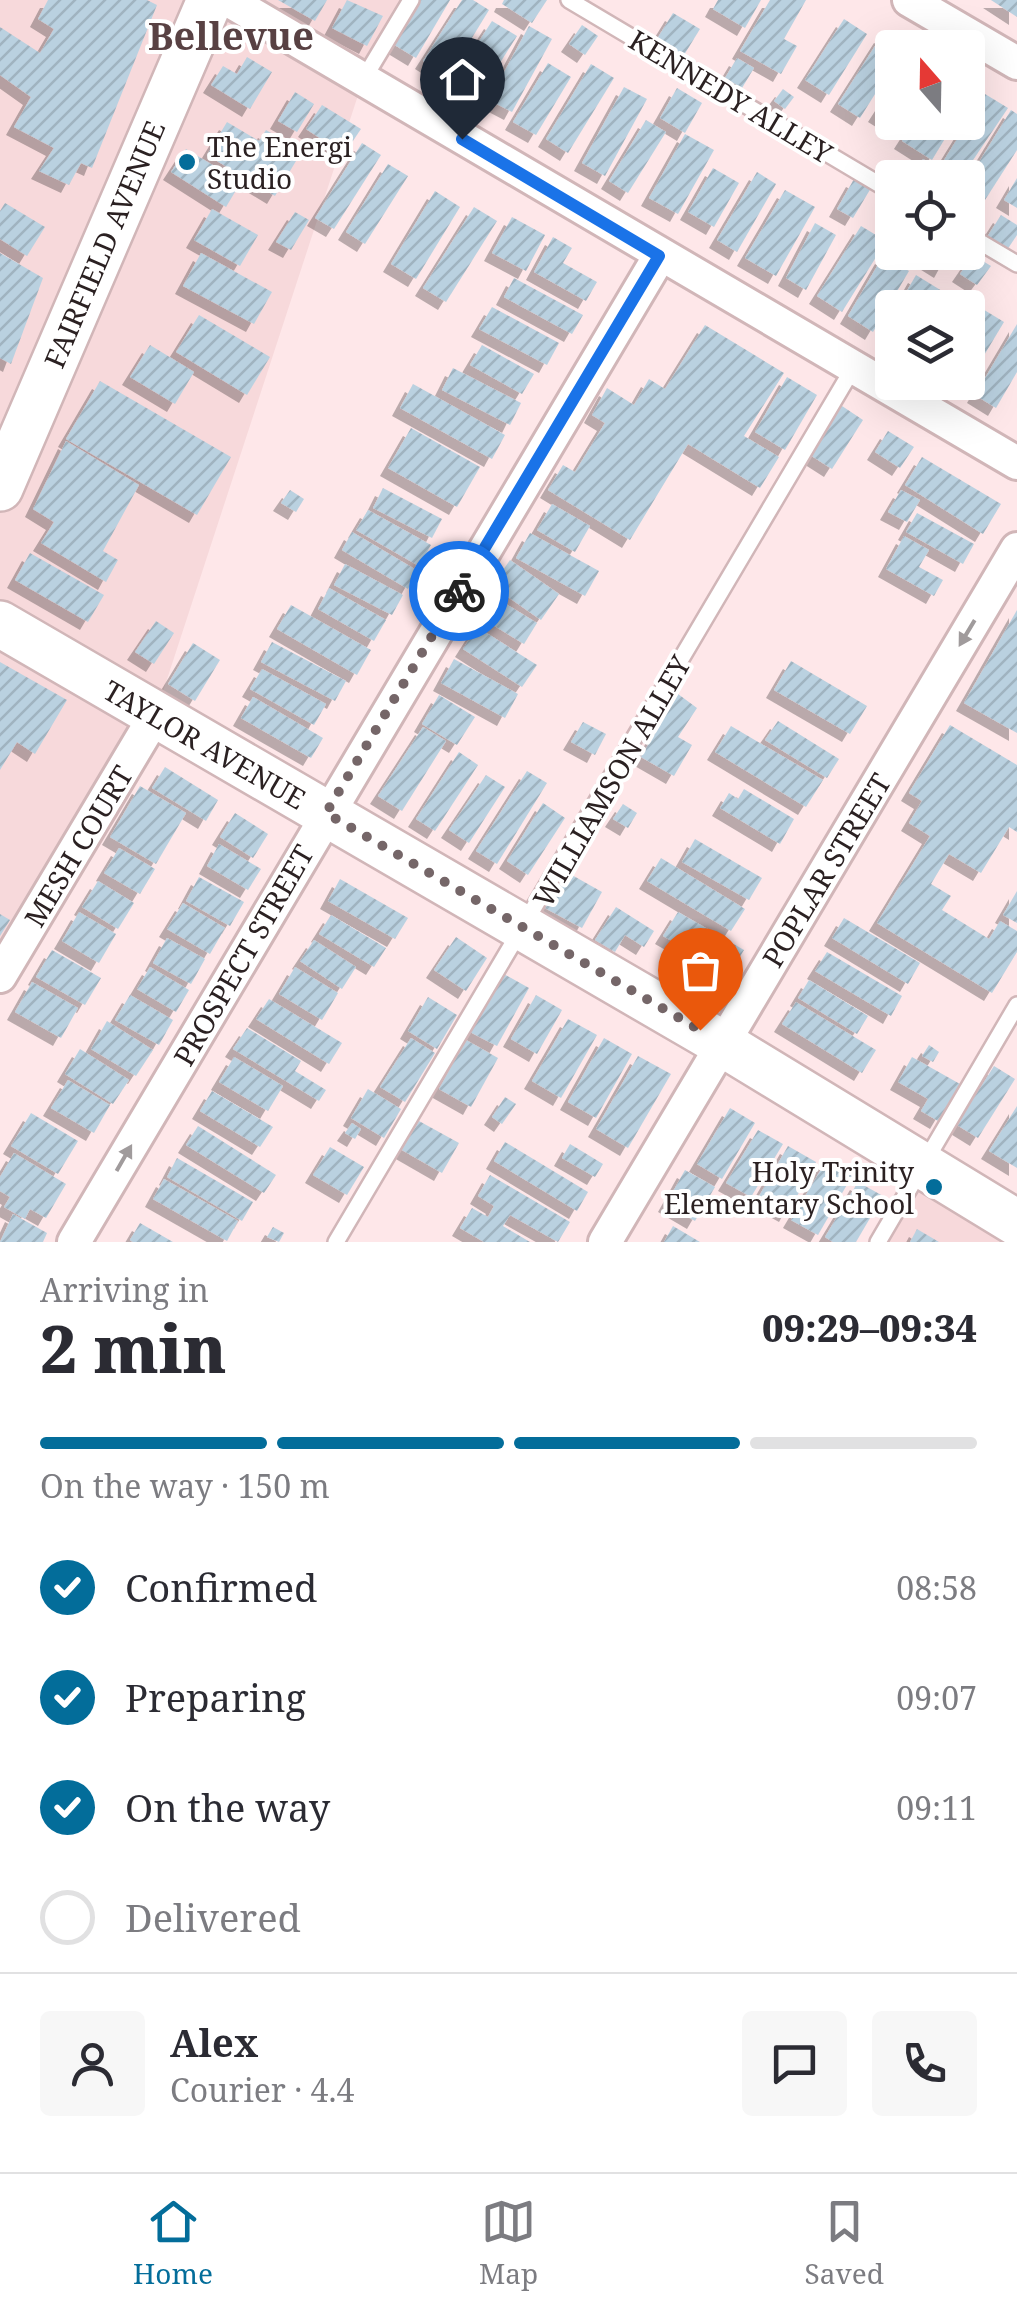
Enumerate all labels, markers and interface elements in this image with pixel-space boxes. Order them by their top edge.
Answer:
district label: Bellevue [148,9,314,61]
street label: KENNEDY ALLEY [622,20,840,172]
north arrow [875,30,985,140]
map controls [875,30,985,400]
pin [420,37,505,140]
icon: home [435,52,490,107]
street label: FAIRFIELD AVENUE [35,115,173,373]
place label: The Energi Studio [207,127,352,197]
marker: The Energi Studio [176,151,198,173]
button: locate [875,160,985,270]
button: layers [875,290,985,400]
courier [409,541,509,641]
icon: bike [432,564,487,619]
one-way arrow [959,619,976,647]
street label: WILLIAMSON ALLEY [523,648,699,914]
street label: TAYLOR AVENUE [97,671,313,817]
street label: MESH COURT [15,758,141,934]
street label: POPLAR STREET [753,766,899,974]
street label: PROSPECT STREET [164,838,322,1072]
pin [658,928,743,1031]
icon: bag [673,943,728,998]
one-way arrow [114,1144,132,1172]
place label: Holy Trinity Elementary School [664,1152,914,1222]
marker: Holy Trinity Elementary School [923,1176,945,1198]
text: Arriving in [40,1268,209,1311]
text: 09:29–09:34 [762,1301,977,1353]
text: 2 min [40,1304,227,1392]
text: On the way · 150 m [40,1464,330,1507]
icon: check [40,1560,95,1615]
text: Confirmed [125,1561,317,1613]
text: 08:58 [896,1566,977,1609]
icon: check [40,1670,95,1725]
text: Preparing [125,1671,306,1723]
text: 09:07 [896,1676,977,1719]
icon: check [40,1780,95,1835]
text: On the way [125,1781,330,1833]
text: 09:11 [896,1786,977,1829]
text: Delivered [125,1891,301,1943]
button: person [40,2011,145,2116]
button: chat [742,2011,847,2116]
button: phone [872,2011,977,2116]
text: Alex [170,2016,258,2068]
text: Courier · 4.4 [170,2068,354,2111]
tab: Home [133,2194,213,2292]
tab: Map [479,2194,538,2292]
tab: Saved [805,2194,884,2292]

